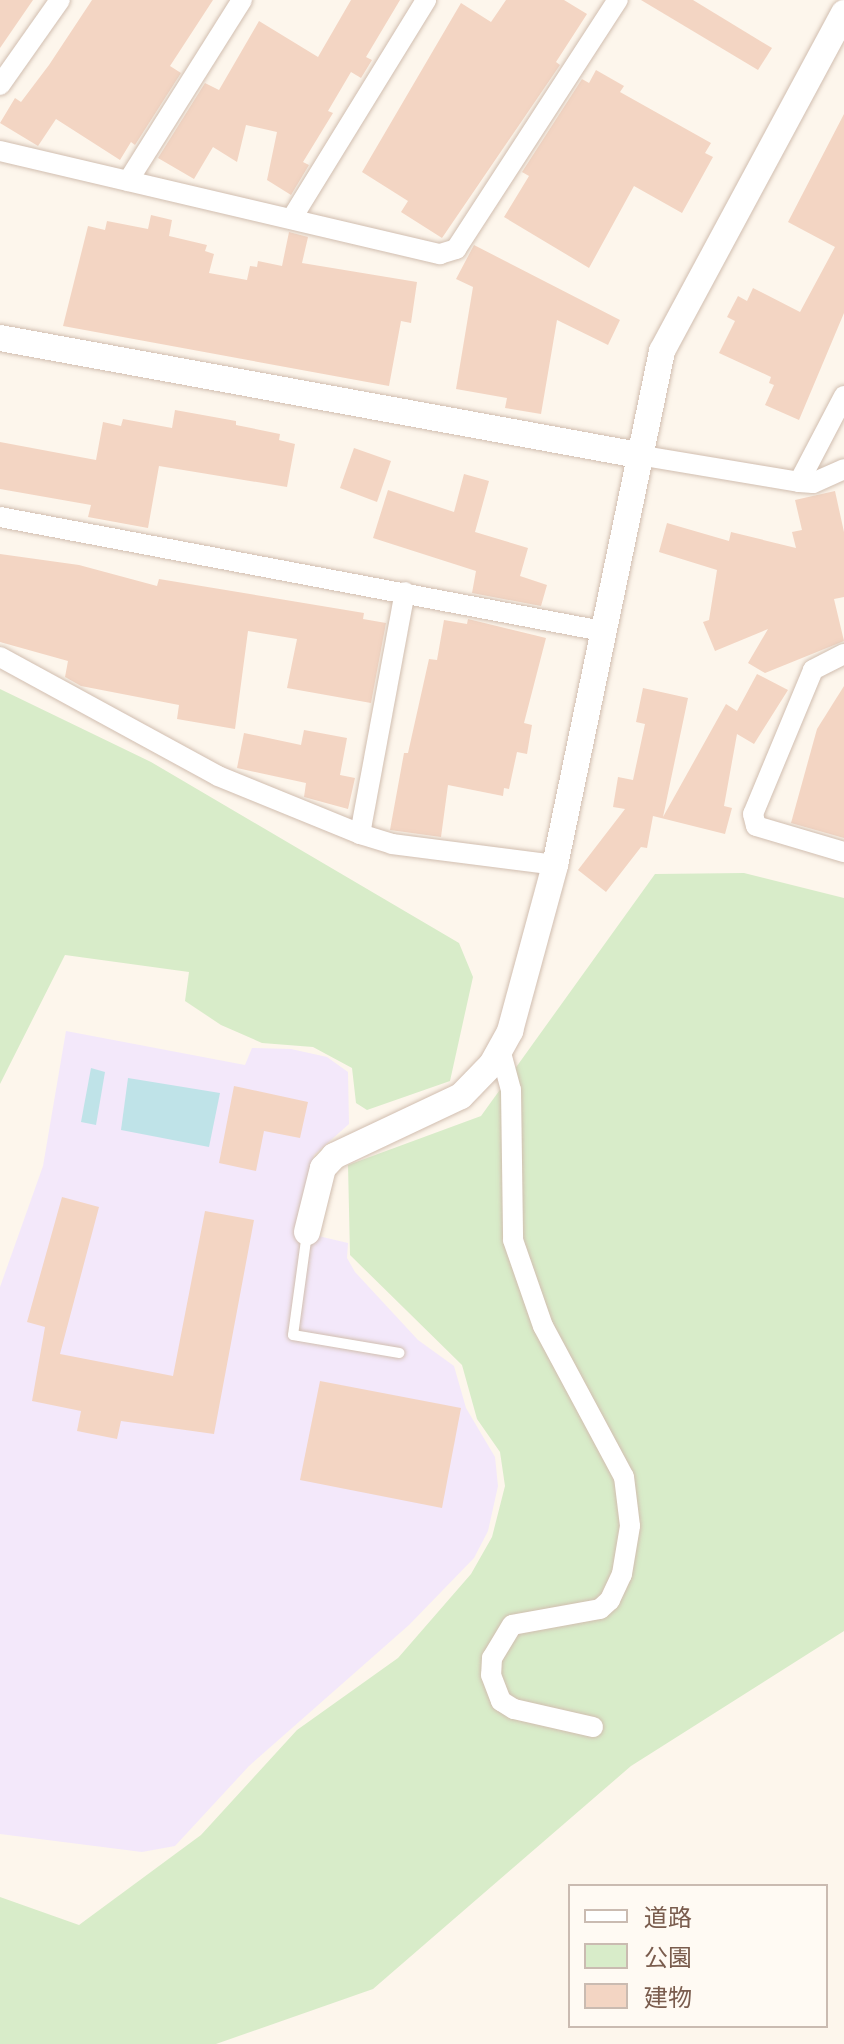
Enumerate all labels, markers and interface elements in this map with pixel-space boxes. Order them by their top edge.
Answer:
legend [568,1884,828,2028]
text: 道路 [644,1900,692,1935]
text: 公園 [644,1940,692,1975]
text: 建物 [644,1980,692,2015]

